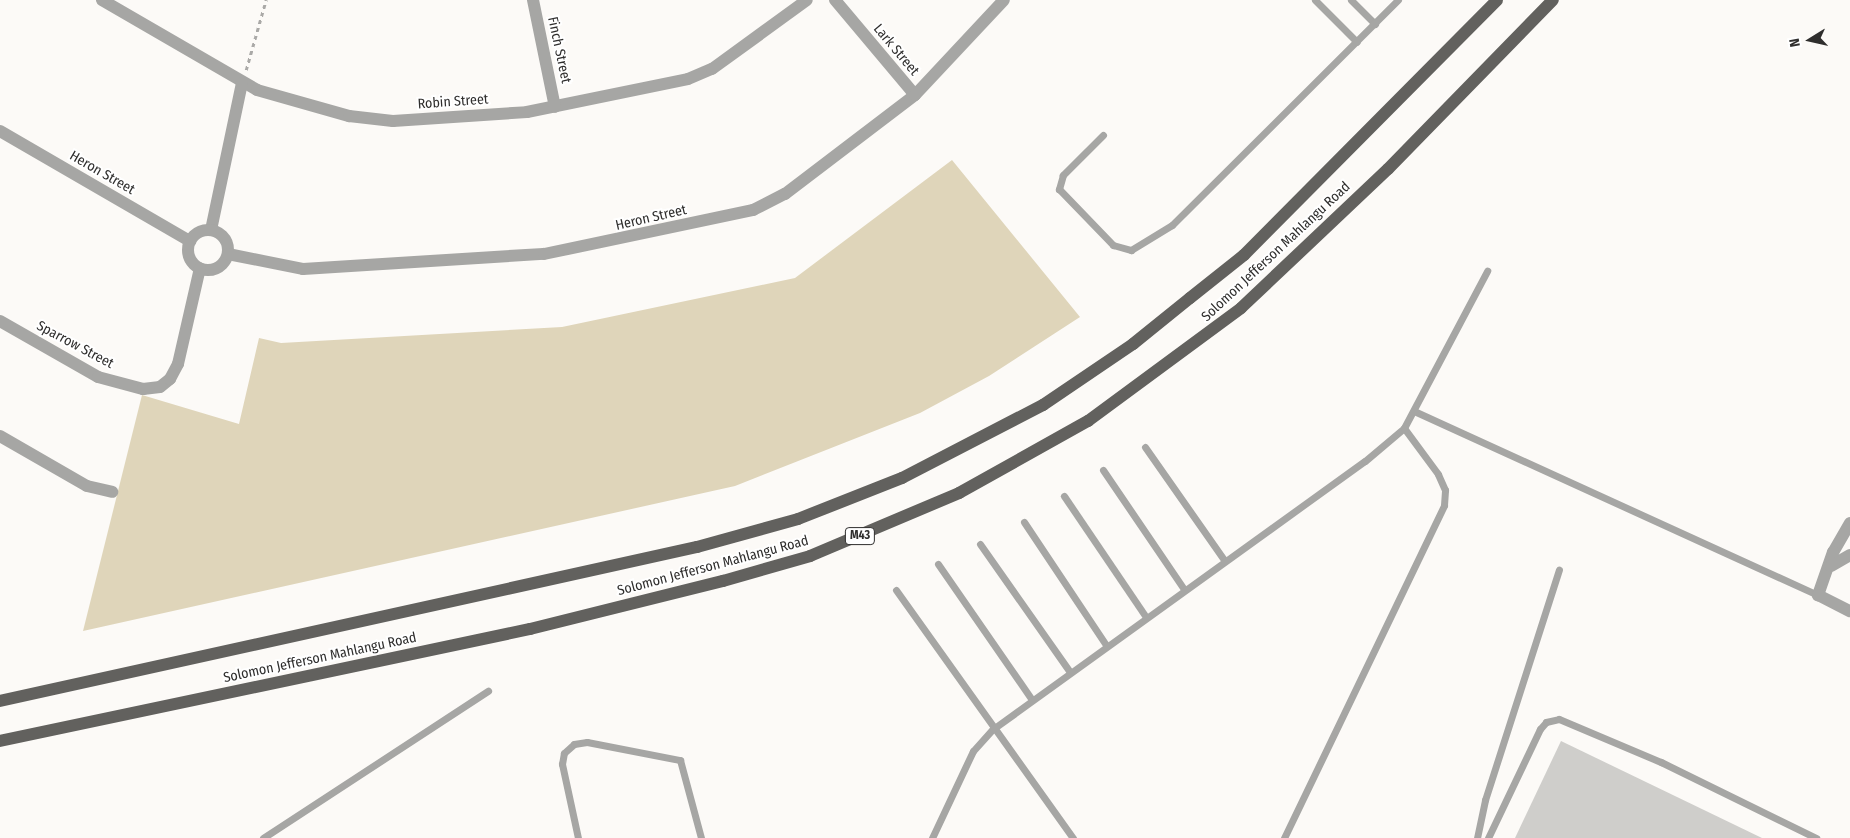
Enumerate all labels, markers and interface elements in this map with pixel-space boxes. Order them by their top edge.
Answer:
street label: Finch Street [544,15,574,85]
north arrow [1785,15,1835,65]
street label: Lark Street [870,21,922,79]
text: N [1786,37,1804,48]
street label: Robin Street [417,91,489,113]
street label: Heron Street [66,148,138,198]
street label: Solomon Jefferson Mahlangu Road [1198,179,1354,325]
street label: Heron Street [614,202,688,234]
street label: Sparrow Street [34,318,116,372]
road number: M43 [844,526,876,546]
street label: Solomon Jefferson Mahlangu Road [616,532,810,600]
street label: Solomon Jefferson Mahlangu Road [222,629,418,687]

